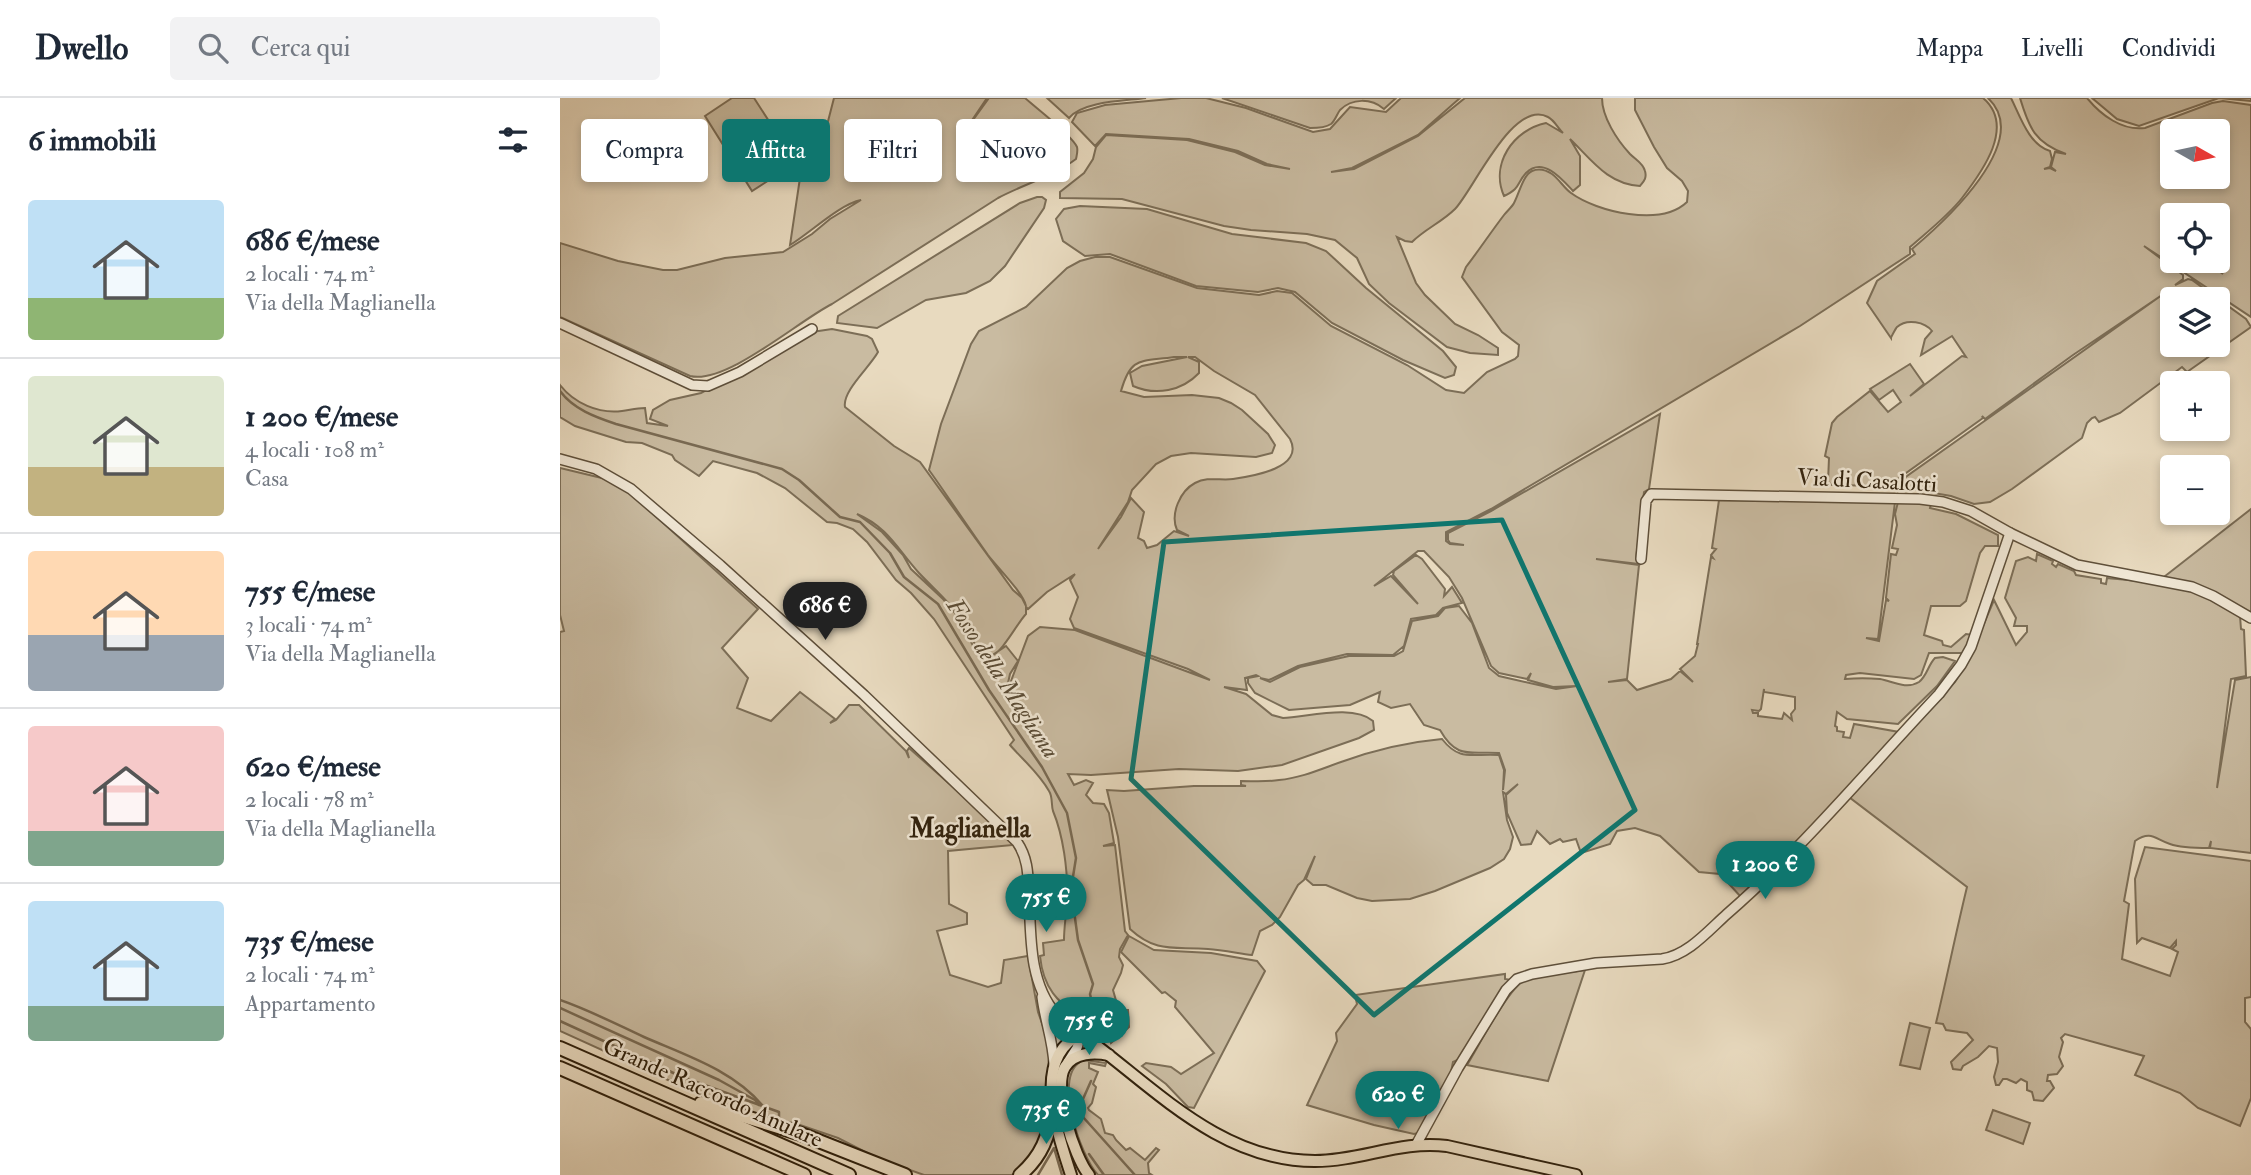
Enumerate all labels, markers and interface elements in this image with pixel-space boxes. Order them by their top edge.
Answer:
search box [170,17,660,80]
text: Dwello [35,28,128,69]
icon: search [194,29,232,67]
text: Cerca qui [250,32,351,64]
text: Mappa [1916,33,1983,64]
text: Livelli [2021,33,2084,64]
text: Condividi [2122,33,2216,64]
chip: Compra [581,119,708,182]
chip: Affitta [722,119,830,182]
chip: Filtri [844,119,942,182]
chip: Nuovo [956,119,1070,182]
north arrow [2160,119,2230,189]
map controls [2160,119,2230,525]
icon: filters [494,121,532,159]
text: 6 immobili [28,122,157,159]
button: locate [2160,203,2230,273]
text: 686 €/mese [245,222,380,259]
icon: home [84,228,168,312]
text: 2 locali · 74 m² [245,259,375,288]
button: layers [2160,287,2230,357]
text: Via della Maglianella [245,288,436,317]
button: + [2160,371,2230,441]
text: 1 200 €/mese [245,398,398,435]
icon: home [84,404,168,488]
text: 4 locali · 108 m² [245,435,384,464]
button: − [2160,455,2230,525]
street label: Via di Casalotti [1796,462,1938,499]
text: Casa [245,464,289,493]
text: 755 €/mese [245,573,375,610]
icon: home [84,579,168,663]
pin: 686 € [776,582,874,642]
text: 686 € [799,590,851,619]
water label: Fosso della Magliana [939,591,1066,764]
text: 3 locali · 74 m² [245,610,372,639]
text: Via della Maglianella [245,639,436,668]
text: 620 €/mese [245,748,381,785]
icon: home [84,754,168,838]
text: 2 locali · 78 m² [245,785,374,814]
district label: Maglianella [908,813,1032,846]
text: Via della Maglianella [245,814,436,843]
pin: 1 200 € [1700,842,1830,901]
text: 1 200 € [1732,849,1798,878]
pin: 755 € [997,874,1095,934]
text: 755 € [1021,882,1071,911]
text: 735 €/mese [245,923,374,960]
icon: home [84,929,168,1013]
text: 2 locali · 74 m² [245,960,375,989]
text: Appartamento [245,989,375,1018]
pin: 755 € [1040,998,1138,1057]
text: 755 € [1064,1005,1114,1034]
street label: Grande Raccordo Anulare [598,1031,828,1154]
pin: 620 € [1349,1072,1447,1131]
text: 620 € [1371,1079,1425,1108]
pin: 735 € [997,1086,1095,1146]
text: 735 € [1022,1094,1070,1123]

